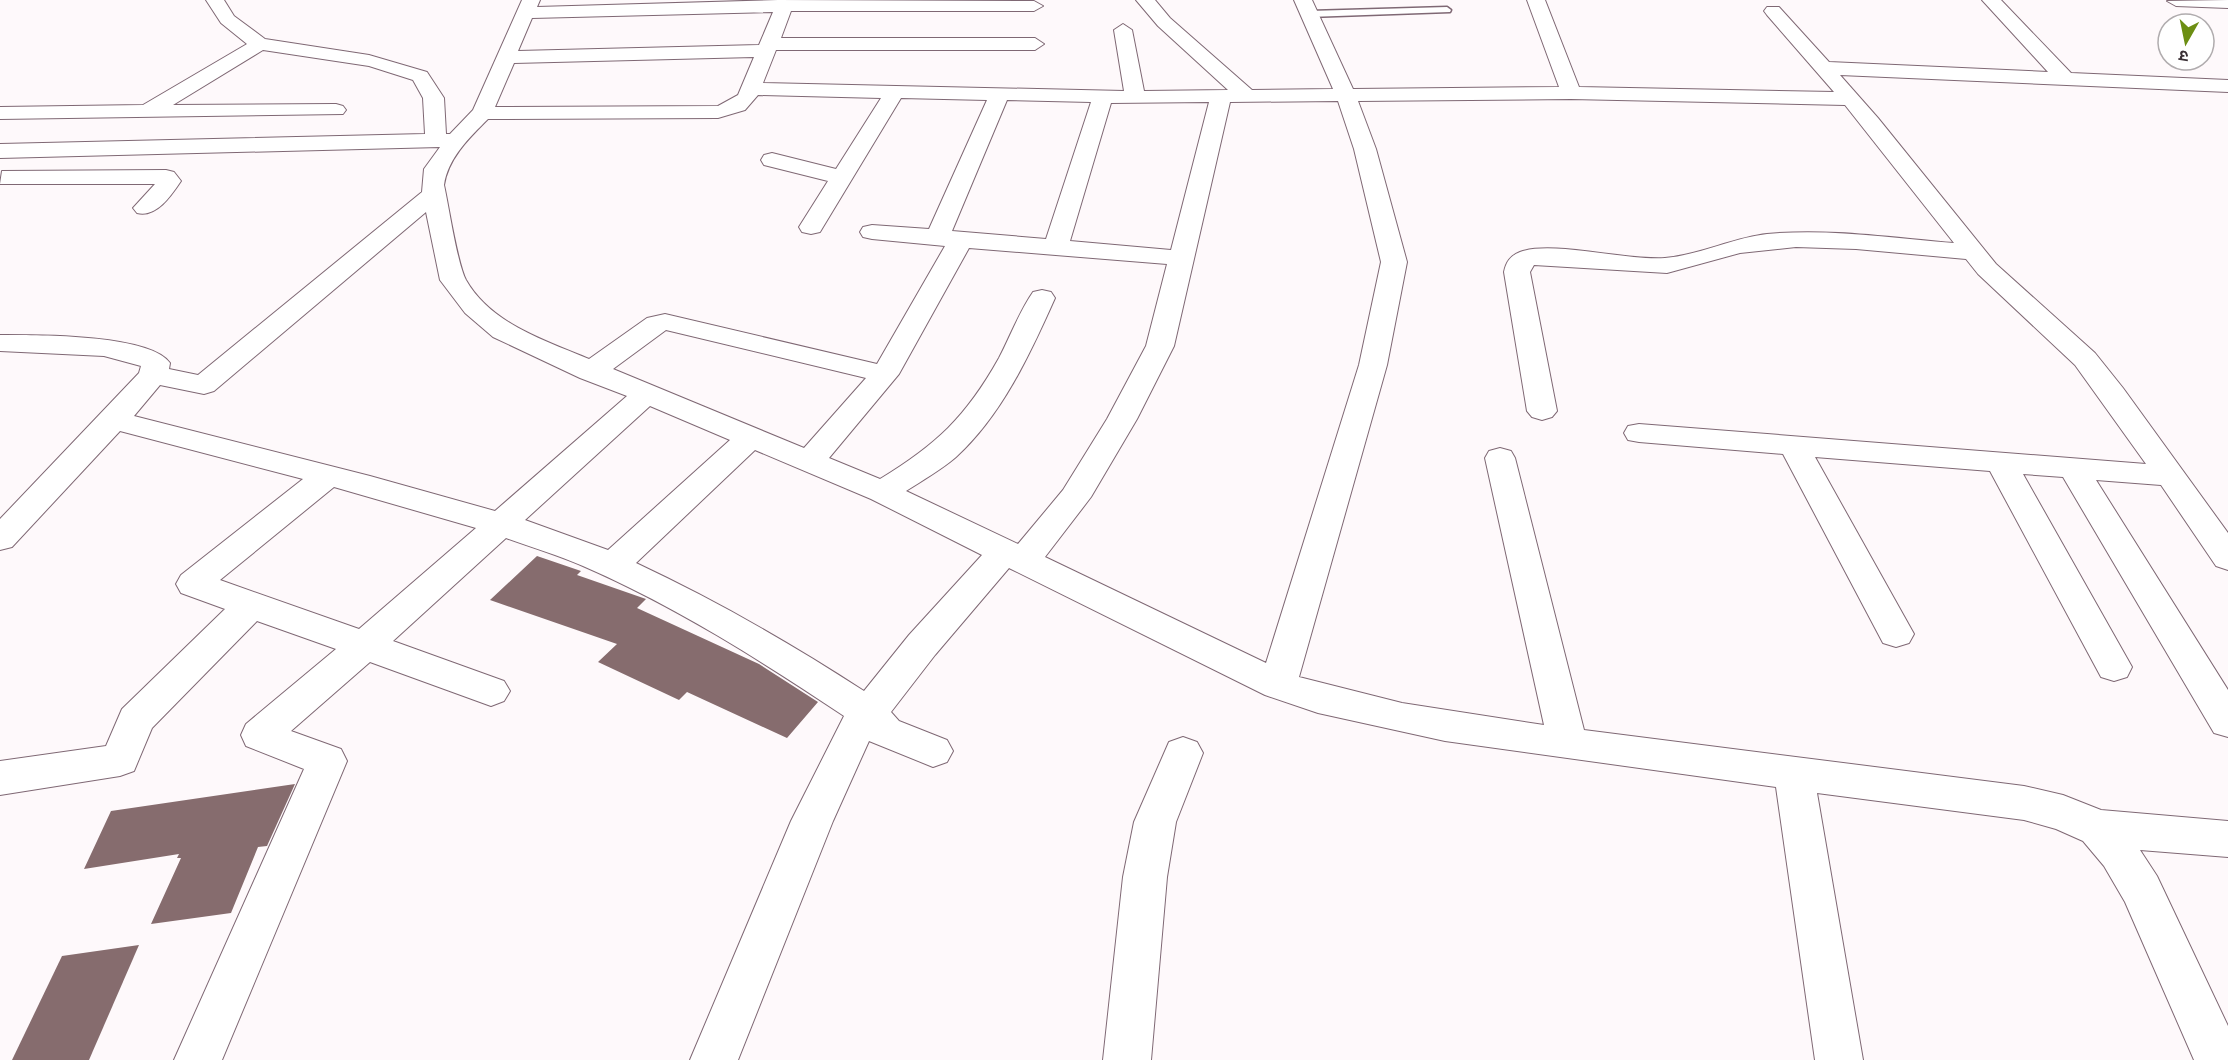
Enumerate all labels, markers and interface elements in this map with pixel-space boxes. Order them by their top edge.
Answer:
north arrow [2156,12,2216,72]
text: उ [2177,45,2190,68]

